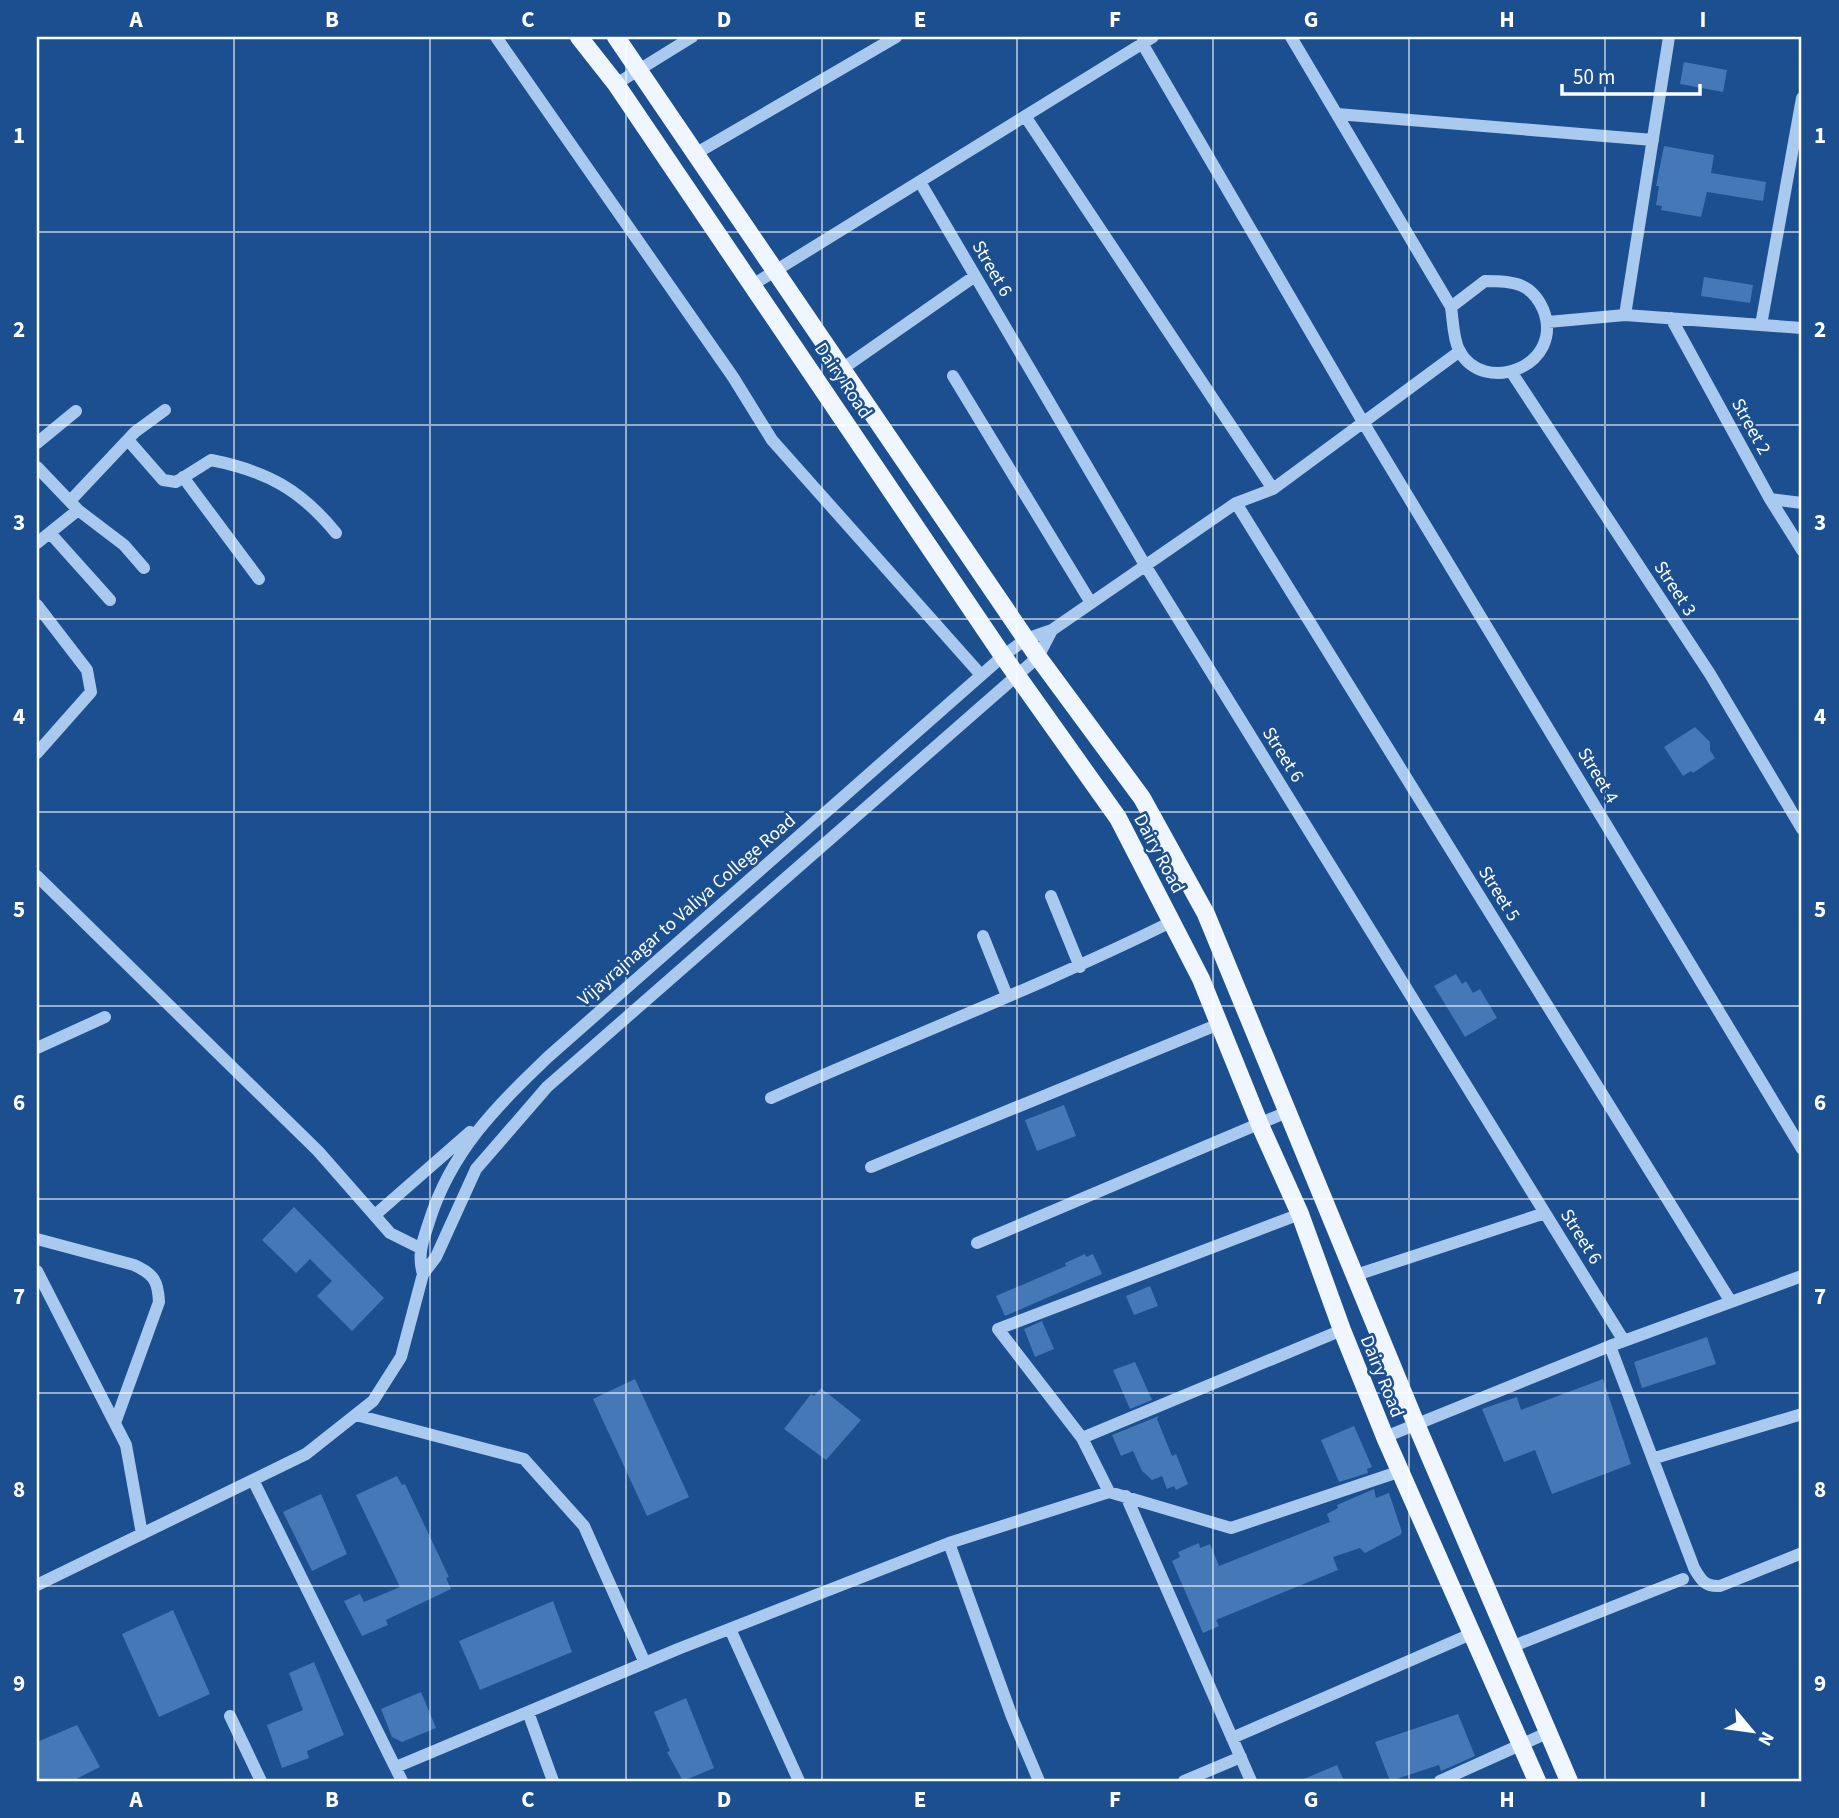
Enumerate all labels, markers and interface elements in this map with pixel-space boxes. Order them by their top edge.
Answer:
text: A [128,3,143,36]
text: B [325,3,339,36]
text: C [521,3,535,36]
text: D [717,3,731,36]
text: E [914,3,926,36]
text: F [1109,3,1121,36]
text: G [1304,3,1318,36]
text: H [1499,3,1515,36]
text: I [1700,3,1706,36]
scale bar [1562,52,1701,96]
text: 50 m [1573,62,1615,92]
text: 1 [13,119,25,152]
text: 1 [1814,119,1826,152]
street label: Street 6 [965,236,1019,302]
text: 2 [13,313,25,346]
text: 2 [1814,313,1826,346]
street label: Dairy Road [807,337,878,424]
street label: Street 2 [1724,394,1777,460]
text: 3 [13,506,25,539]
text: 3 [1814,506,1826,539]
street label: Street 3 [1647,556,1703,622]
text: 4 [13,700,25,733]
text: 4 [1814,700,1826,733]
street label: Street 6 [1255,722,1310,788]
street label: Street 4 [1570,743,1625,809]
street label: Vijayrajnagar to Valiya College Road [572,808,802,1013]
street label: Dairy Road [1126,809,1191,898]
street label: Street 5 [1471,861,1526,927]
text: 5 [13,893,25,926]
text: 5 [1814,893,1826,926]
text: 6 [13,1086,25,1119]
text: 6 [1814,1086,1826,1119]
street label: Street 6 [1553,1204,1608,1270]
text: 7 [13,1280,25,1313]
text: 7 [1814,1280,1826,1313]
street label: Dairy Road [1353,1331,1410,1422]
text: 8 [13,1473,25,1506]
text: 8 [1814,1473,1826,1506]
text: 9 [13,1667,25,1700]
text: 9 [1814,1667,1826,1700]
north arrow [1716,1696,1786,1766]
text: N [1751,1726,1780,1751]
text: A [128,1783,143,1816]
text: B [325,1783,339,1816]
text: C [521,1783,535,1816]
text: D [717,1783,731,1816]
text: E [914,1783,926,1816]
text: F [1109,1783,1121,1816]
text: G [1304,1783,1318,1816]
text: H [1499,1783,1515,1816]
text: I [1700,1783,1706,1816]

